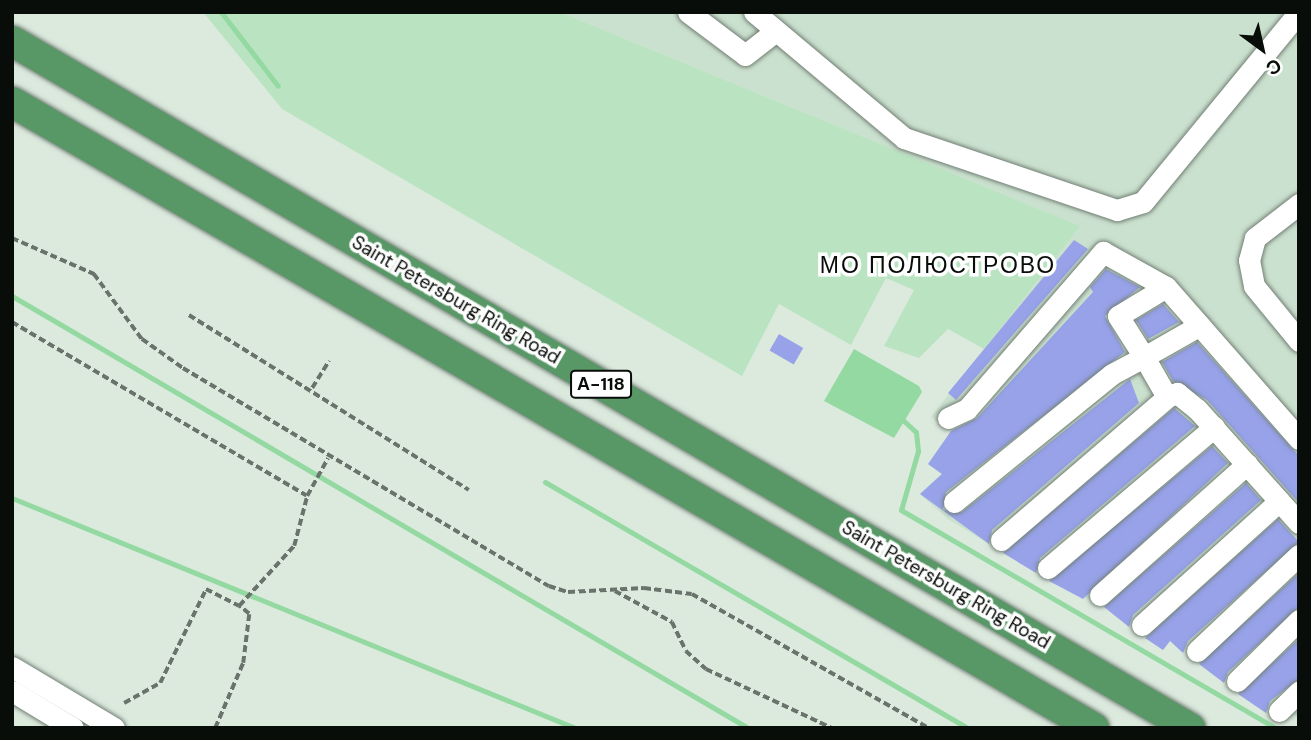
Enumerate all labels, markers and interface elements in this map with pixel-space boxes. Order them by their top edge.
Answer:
north arrow [1227,14,1297,84]
text: С [1261,53,1286,81]
street label: Saint Petersburg Ring Road [348,231,564,369]
district label: МО ПОЛЮСТРОВО [821,251,1055,279]
road number: А-118 [570,370,632,398]
street label: Saint Petersburg Ring Road [838,516,1054,654]

